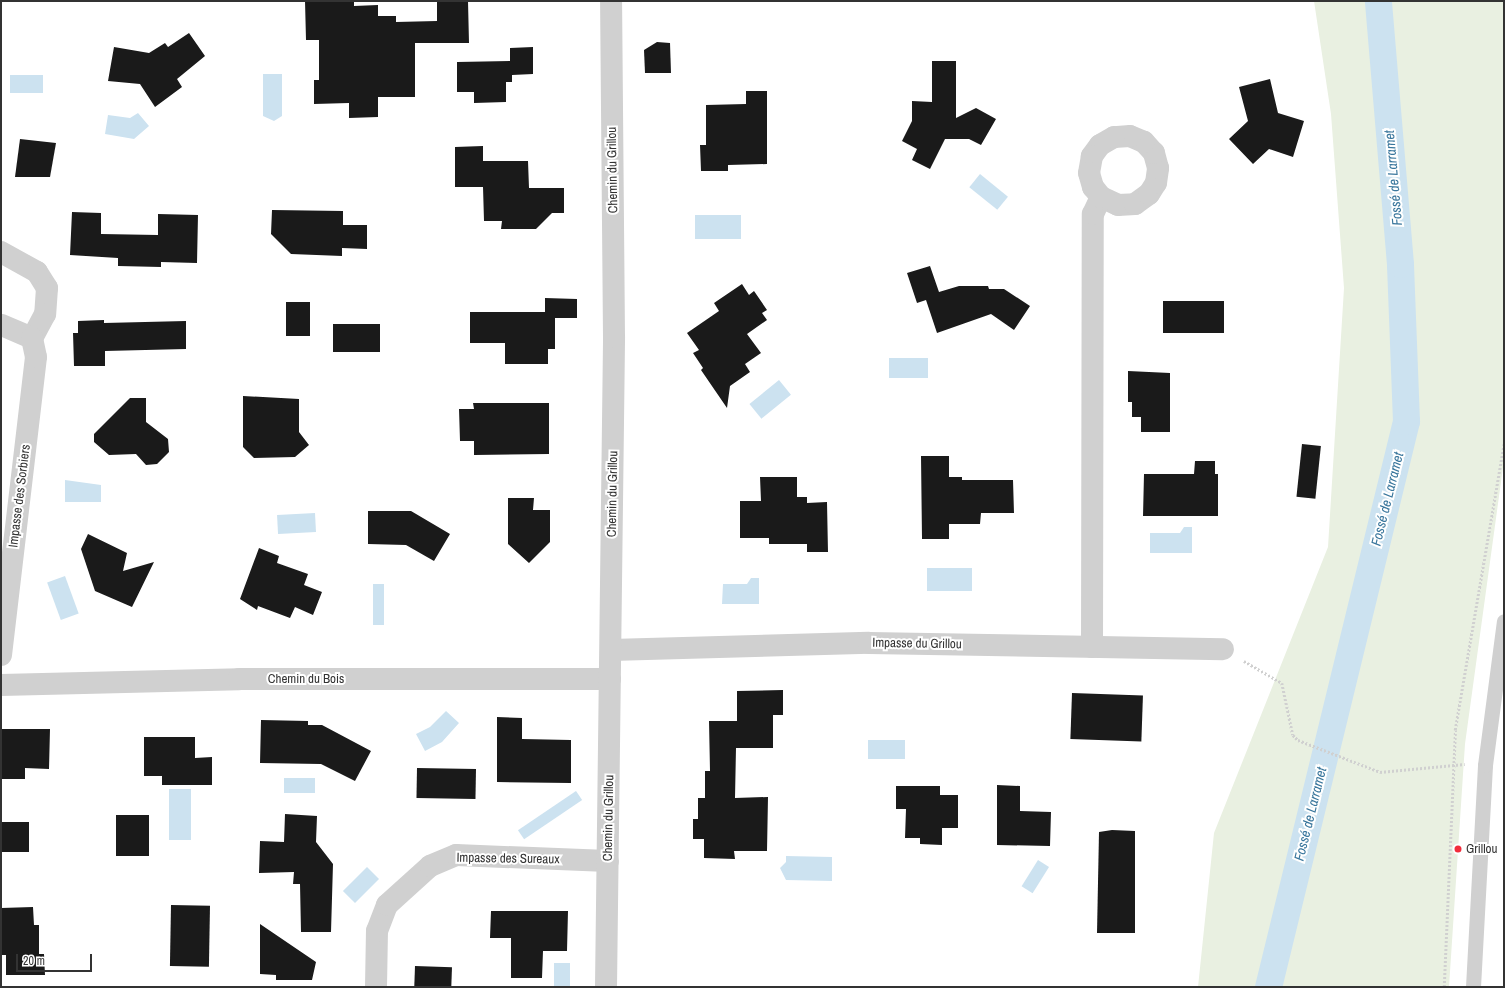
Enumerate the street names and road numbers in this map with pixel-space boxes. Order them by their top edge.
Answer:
street label: Chemin du Grillou [604,127,622,213]
street label: Impasse des Sorbiers [6,444,34,548]
street label: Chemin du Grillou [604,451,622,537]
street label: Impasse du Grillou [872,635,962,653]
street label: Chemin du Bois [268,671,344,687]
street label: Chemin du Grillou [600,775,618,861]
street label: Impasse des Sureaux [456,850,560,868]

